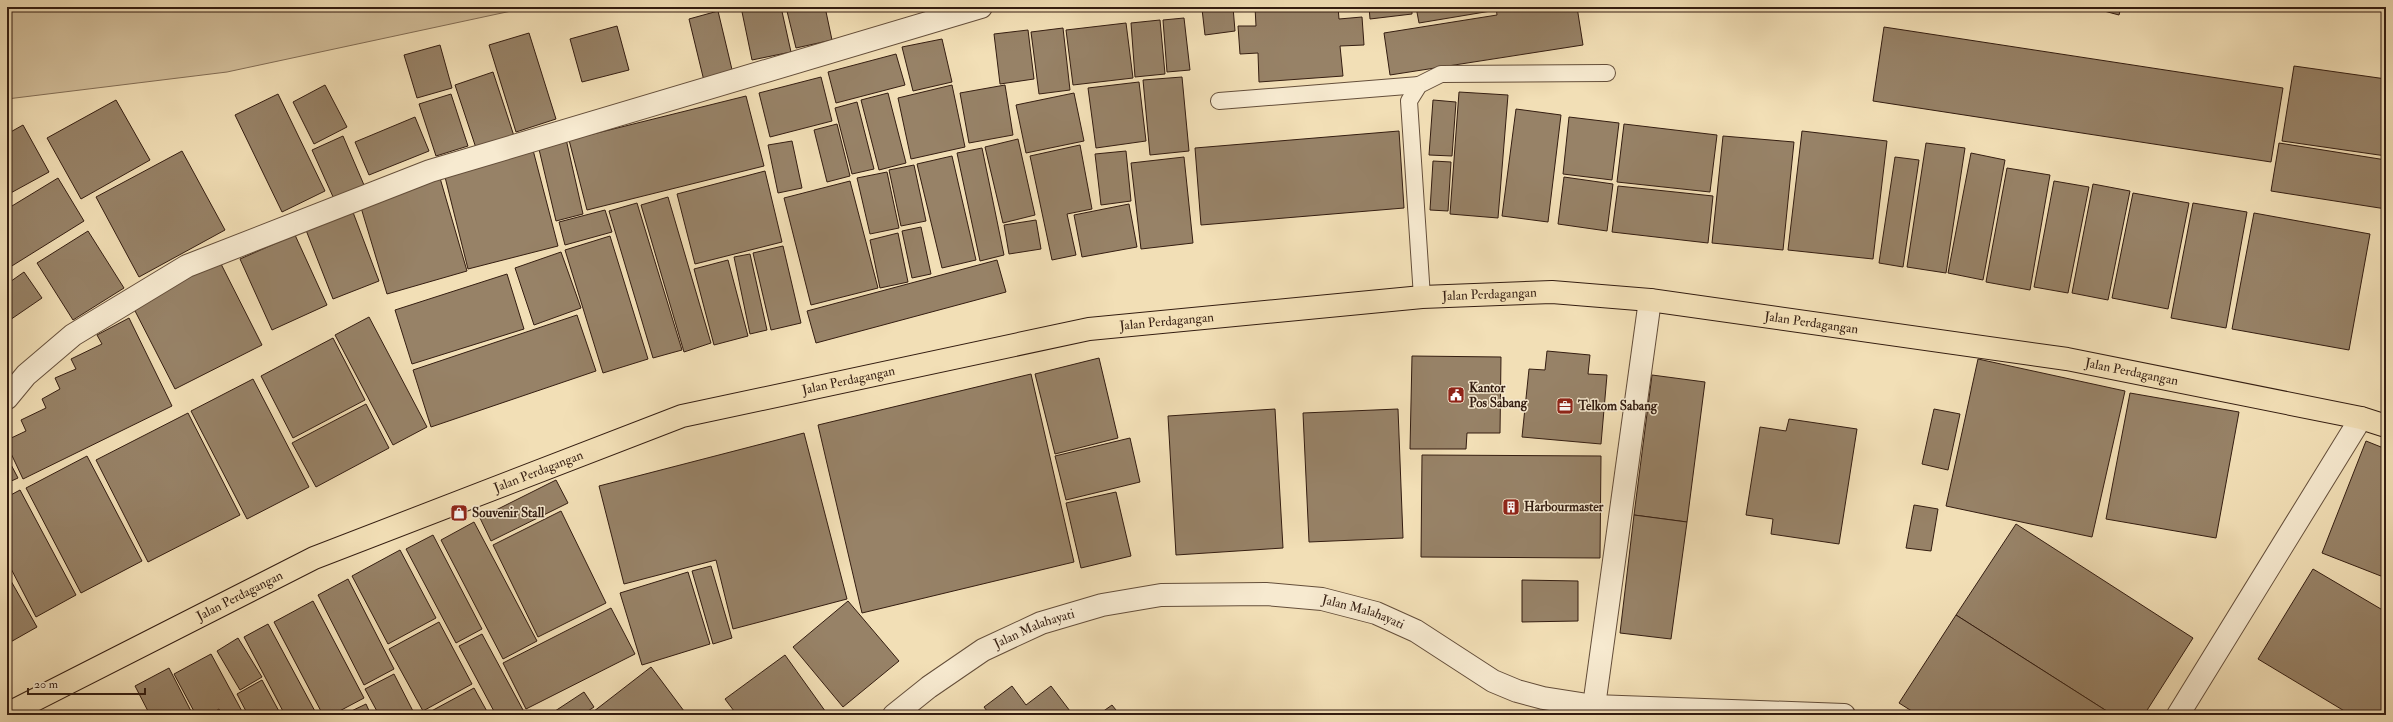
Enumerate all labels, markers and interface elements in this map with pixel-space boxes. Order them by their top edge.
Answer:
street label: Jalan Perdagangan [1441,285,1537,304]
street label: Jalan Perdagangan [1762,308,1860,337]
street label: Jalan Perdagangan [1118,309,1215,334]
street label: Jalan Perdagangan [2083,355,2180,389]
street label: Jalan Perdagangan [799,363,897,398]
place label: Kantor Pos Sabang [1469,380,1528,412]
public building icon: Kantor Pos Sabang [1446,385,1466,405]
office icon: Telkom Sabang [1555,396,1575,416]
place label: Telkom Sabang [1577,398,1658,415]
street label: Jalan Perdagangan [491,447,586,496]
building icon: Harbourmaster [1501,497,1521,517]
place label: Harbourmaster [1524,499,1605,515]
shop icon: Souvenir Stall [449,503,469,523]
place label: Souvenir Stall [472,505,545,521]
street label: Jalan Perdagangan [193,567,286,625]
street label: Jalan Malahayati [1319,591,1407,633]
street label: Jalan Malahayati [990,605,1077,652]
scale bar [28,670,145,696]
text: 20 m [34,677,59,692]

